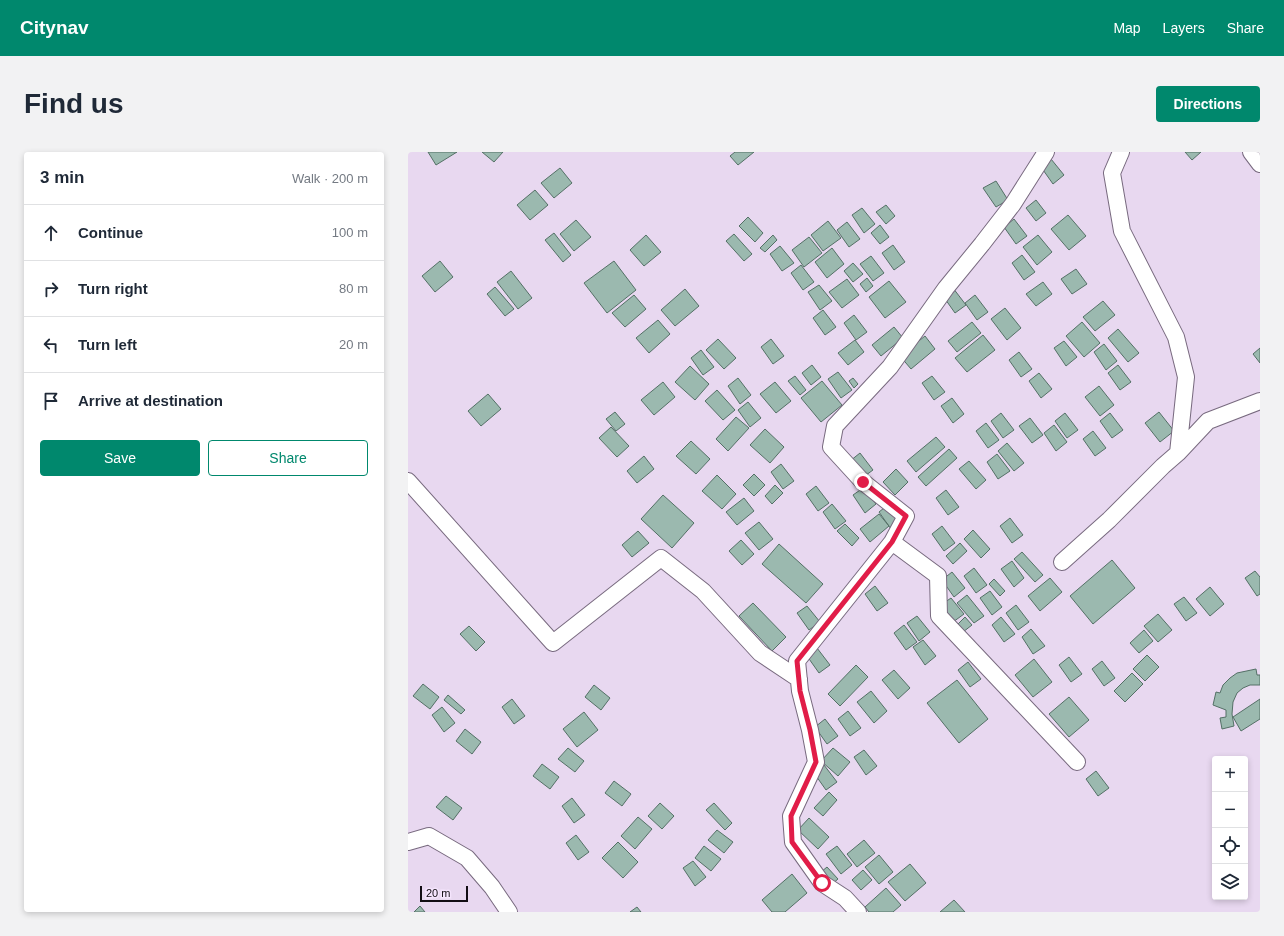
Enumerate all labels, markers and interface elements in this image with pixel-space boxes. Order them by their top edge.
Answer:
text: Citynav [20,17,89,38]
text: Map [1113,20,1141,36]
text: Layers [1163,20,1205,36]
text: Share [1227,20,1264,36]
button: Directions [1156,86,1260,122]
text: Find us [24,88,124,119]
text: 3 min [40,168,84,187]
text: Walk · 200 m [292,171,368,186]
icon: ahead [40,222,62,244]
text: Continue [78,224,143,241]
text: 100 m [332,225,368,240]
icon: right [40,278,62,300]
text: Turn right [78,280,148,297]
text: 80 m [339,281,368,296]
icon: left [40,334,62,356]
text: Turn left [78,336,137,353]
text: 20 m [339,337,368,352]
icon: arrive [40,390,62,412]
text: Arrive at destination [78,392,223,409]
button: Save [40,440,200,476]
button: Share [208,440,368,476]
route end [854,473,872,491]
map controls [1212,756,1248,900]
button: + [1212,756,1248,792]
button: − [1212,792,1248,828]
button: locate [1212,828,1248,864]
button: layers [1212,864,1248,900]
route start [813,874,831,892]
scale bar [420,884,468,903]
text: 20 m [426,887,450,899]

